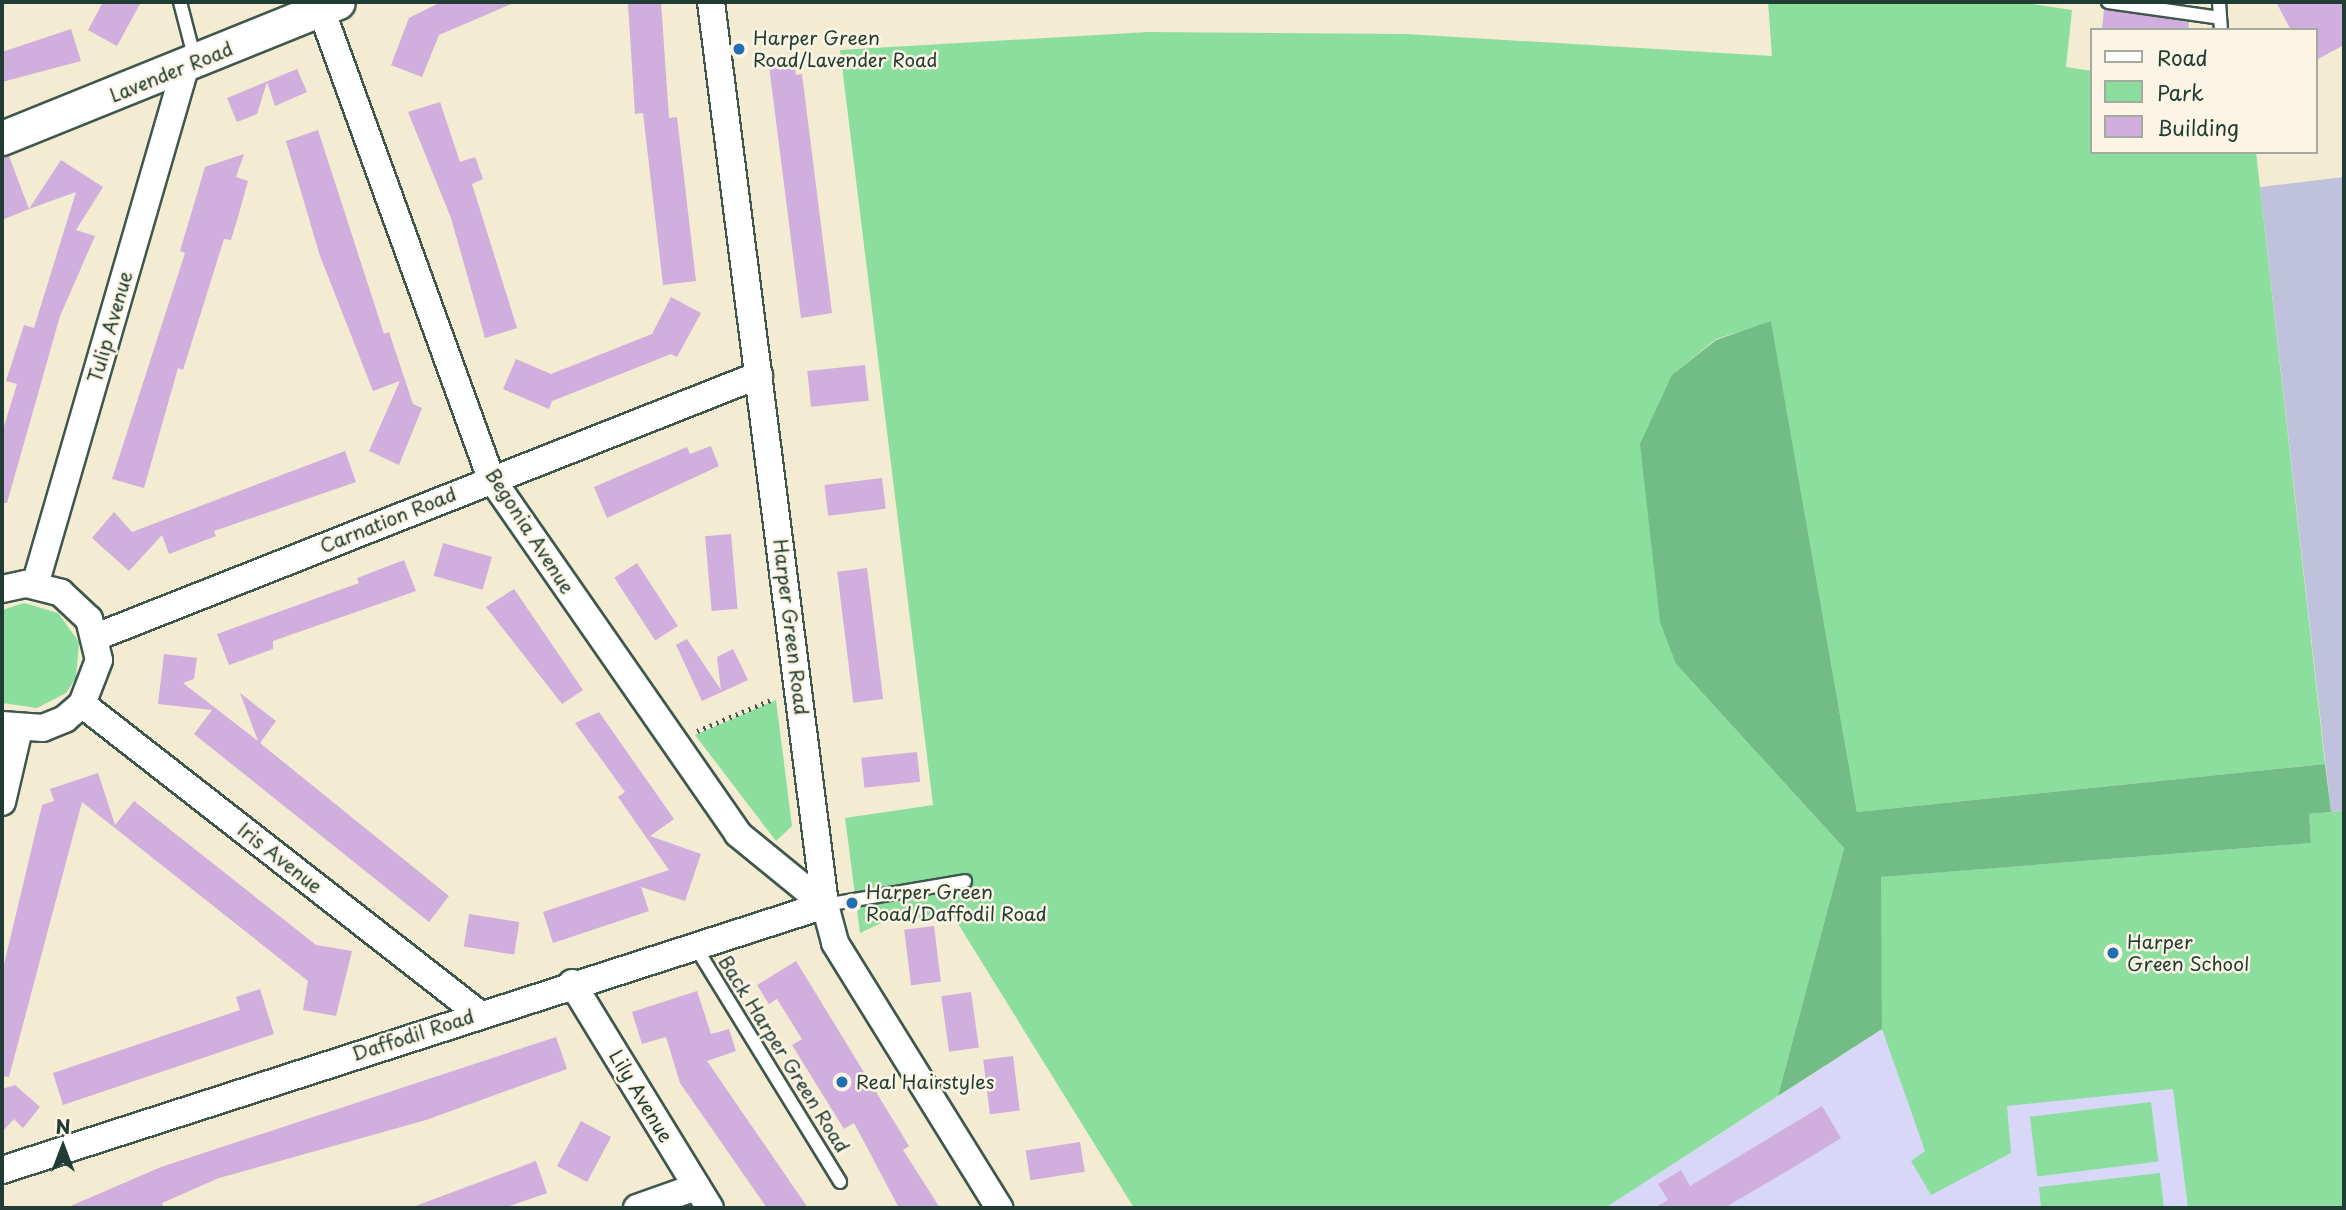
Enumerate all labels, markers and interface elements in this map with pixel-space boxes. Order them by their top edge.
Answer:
place label: Harper Green Road/Lavender Road [753,27,939,71]
legend [2090,28,2318,154]
street label: Lavender Road [105,37,237,107]
marker: Harper Green Road/Lavender Road [731,41,747,57]
text: Road [2157,41,2208,73]
text: Park [2157,76,2204,108]
text: Building [2157,111,2239,143]
street label: Tulip Avenue [83,268,137,386]
street label: Begonia Avenue [481,464,579,598]
street label: Carnation Road [317,482,459,558]
street label: Harper Green Road [769,535,813,719]
street label: Iris Avenue [234,818,326,898]
place label: Harper Green Road/Daffodil Road [866,881,1047,925]
marker: Harper Green Road/Daffodil Road [844,895,860,911]
place label: Harper Green School [2127,931,2251,975]
marker: Harper Green School [2105,945,2121,961]
street label: Back Harper Green Road [712,949,856,1159]
street label: Daffodil Road [349,1005,477,1065]
street label: Lily Avenue [605,1046,677,1146]
place label: Real Hairstyles [856,1071,995,1093]
marker: Real Hairstyles [834,1074,850,1090]
north arrow [28,1112,98,1182]
text: N [55,1112,71,1140]

